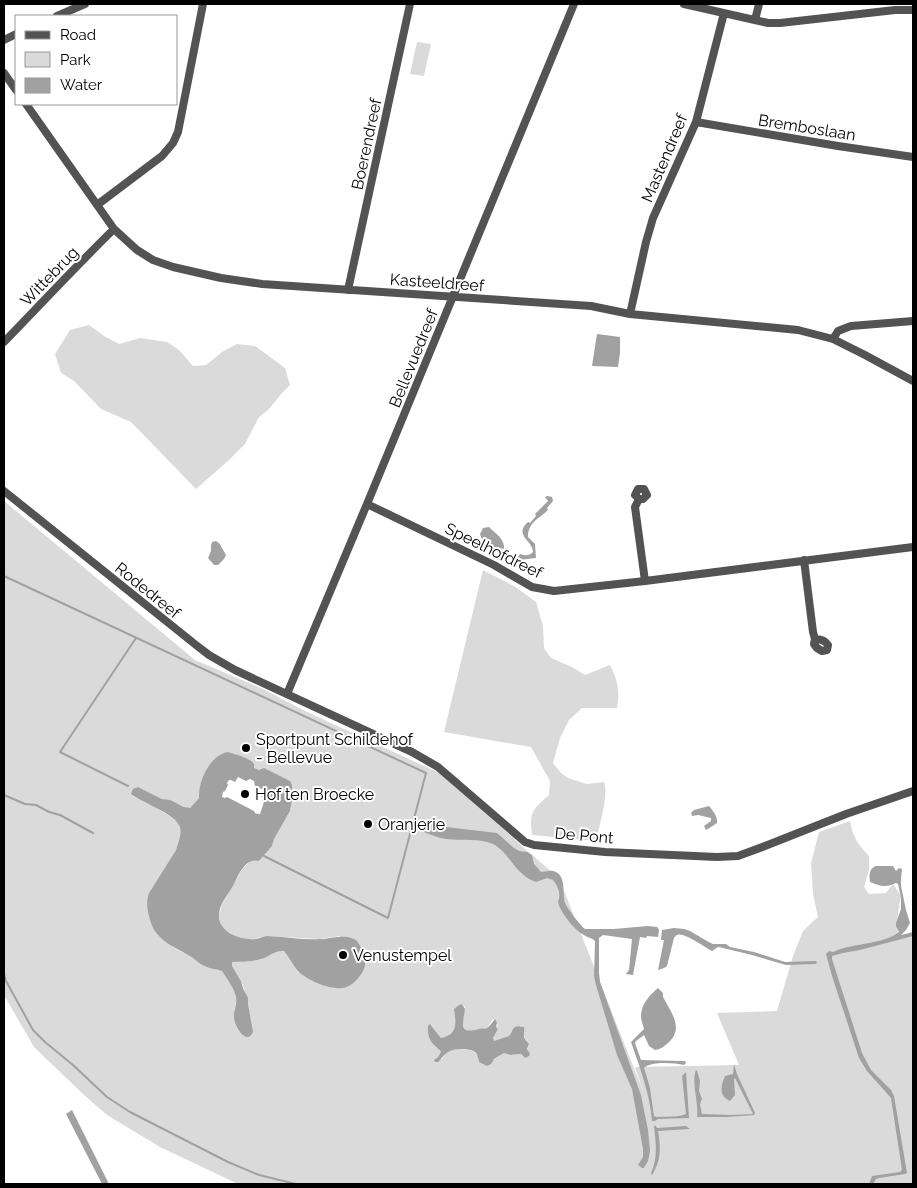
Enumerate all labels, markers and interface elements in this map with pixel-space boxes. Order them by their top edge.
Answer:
legend [15,15,178,105]
text: Road [60,26,96,44]
text: Park [60,51,91,69]
text: Water [60,76,103,94]
street label: Boerendreef [348,96,386,192]
street label: Bremboslaan [757,110,857,145]
street label: Mastendreef [637,111,692,205]
street label: Wittebrug [16,243,82,310]
street label: Kasteeldreef [389,270,485,295]
street label: Bellevuedreef [385,305,442,410]
street label: Speelhofdreef [442,519,546,582]
street label: Rodedreef [111,558,185,623]
place label: Sportpunt Schildehof - Bellevue [256,730,414,767]
marker: Sportpunt Schildehof - Bellevue [240,742,252,754]
place label: Hof ten Broecke [255,785,374,804]
marker: Hof ten Broecke [239,788,251,800]
place label: Oranjerie [378,815,445,834]
marker: Oranjerie [362,818,374,830]
street label: De Pont [554,823,615,848]
place label: Venustempel [353,946,452,965]
marker: Venustempel [337,949,349,961]

